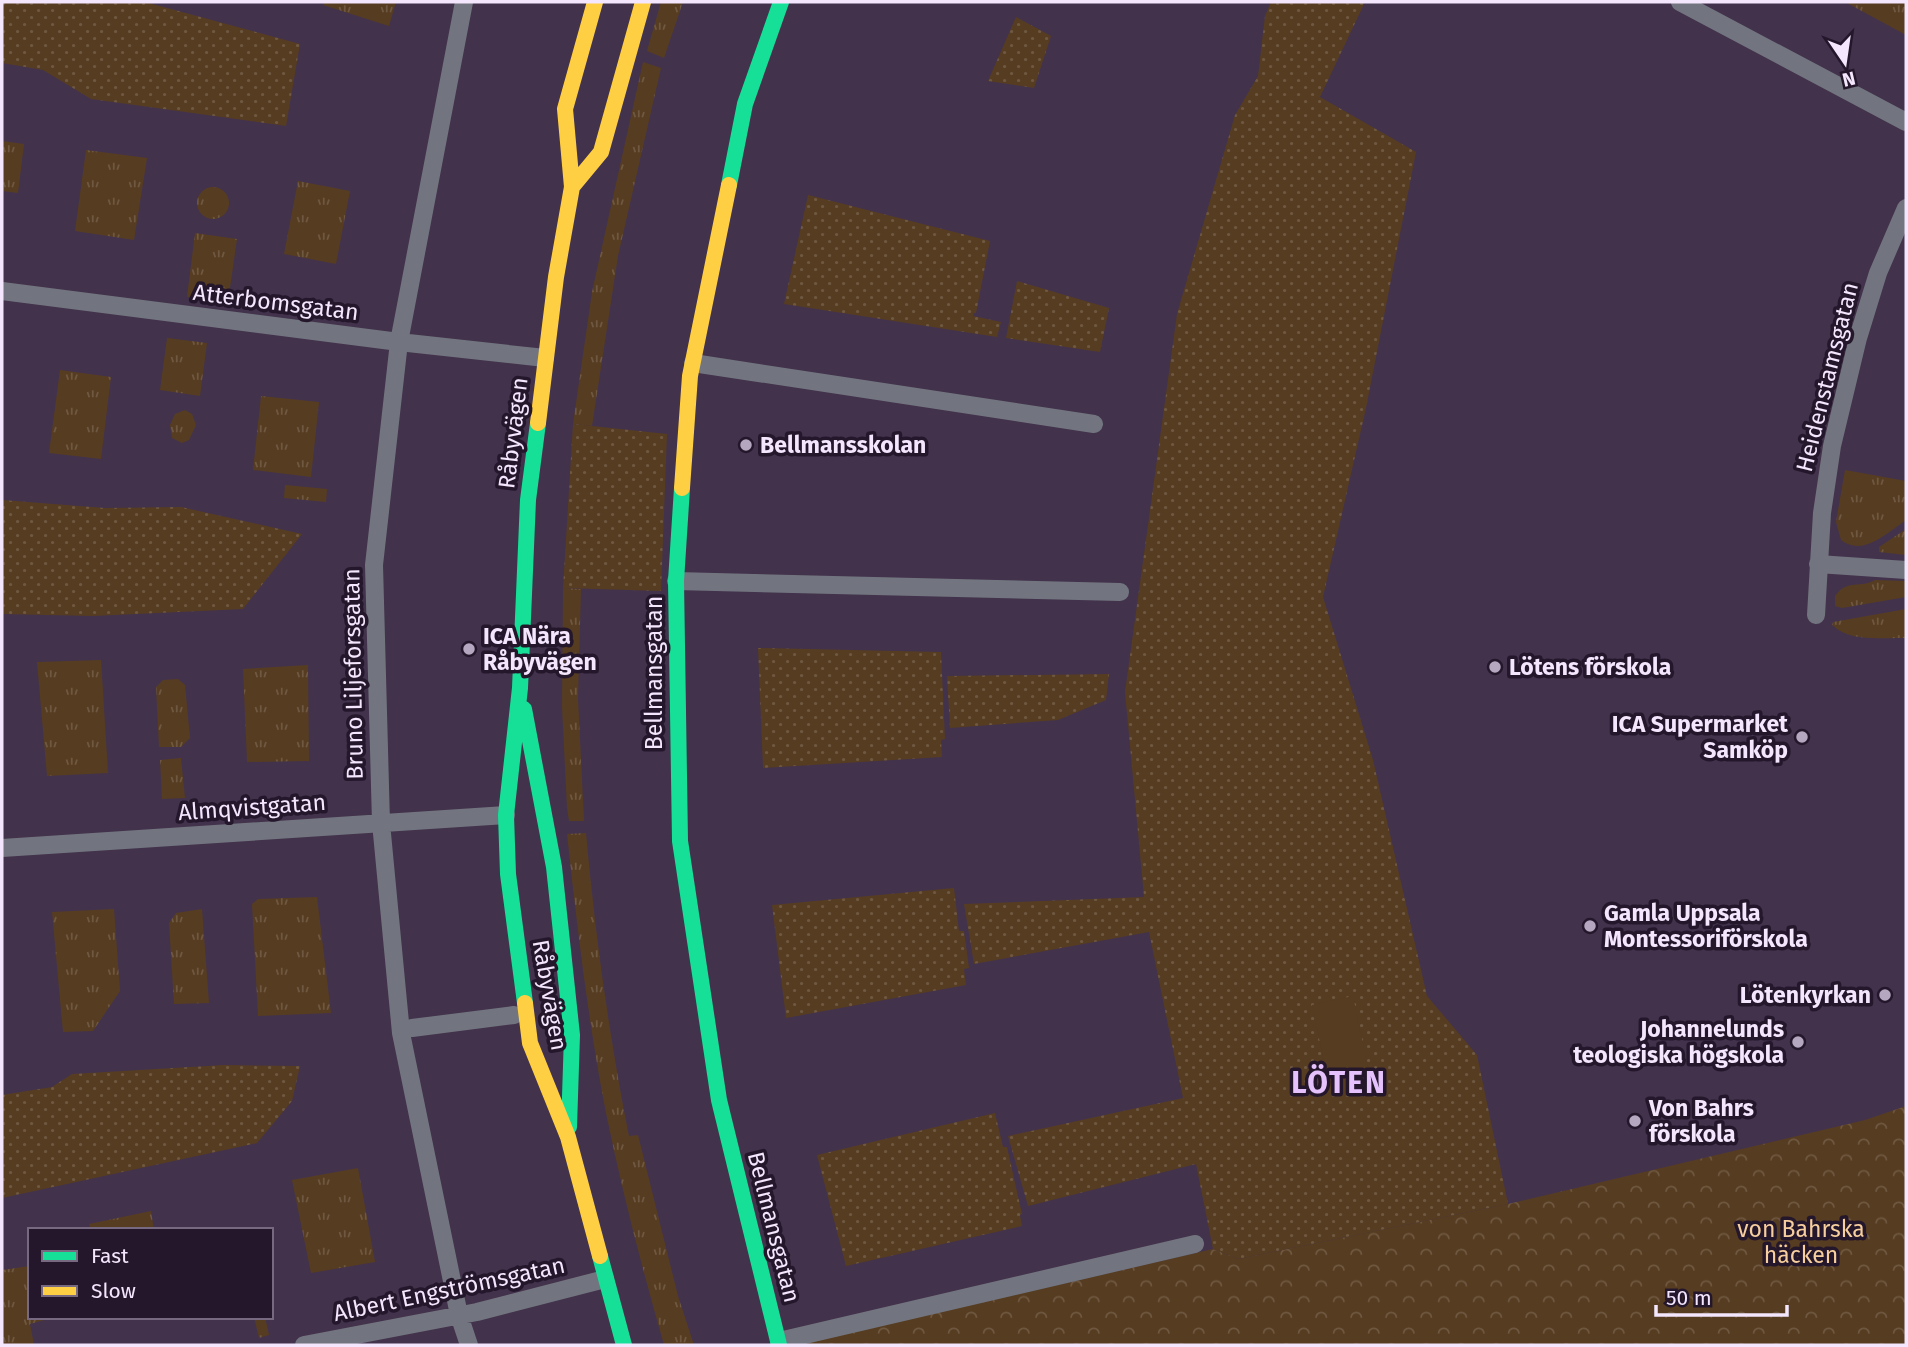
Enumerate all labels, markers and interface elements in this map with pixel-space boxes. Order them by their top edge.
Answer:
north arrow [1810,28,1880,98]
text: N [1840,66,1857,92]
street label: Atterbomsgatan [192,278,360,326]
street label: Heidenstamsgatan [1790,279,1864,475]
street label: Råbyvägen [492,376,534,490]
place label: Bellmansskolan [760,431,926,459]
marker: Bellmansskolan [738,437,754,453]
street label: Bruno Liljeforsgatan [337,568,369,780]
street label: Bellmansgatan [640,596,668,750]
place label: ICA Nära Råbyvägen [483,622,597,676]
marker: ICA Nära Råbyvägen [461,641,477,657]
place label: Lötens förskola [1509,653,1671,681]
marker: Lötens förskola [1487,659,1503,675]
place label: ICA Supermarket Samköp [1612,710,1789,764]
marker: ICA Supermarket Samköp [1794,729,1810,745]
street label: Almqvistgatan [177,788,327,826]
place label: Gamla Uppsala Montessoriförskola [1604,899,1808,953]
marker: Gamla Uppsala Montessoriförskola [1582,918,1598,934]
street label: Råbyvägen [526,937,574,1053]
place label: Lötenkyrkan [1740,981,1871,1009]
marker: Lötenkyrkan [1877,987,1893,1003]
place label: Johannelunds teologiska högskola [1573,1015,1784,1069]
marker: Johannelunds teologiska högskola [1790,1034,1806,1050]
district label: LÖTEN [1291,1064,1387,1101]
place label: Von Bahrs förskola [1648,1094,1754,1148]
marker: Von Bahrs förskola [1627,1113,1643,1129]
street label: Bellmansgatan [742,1149,806,1305]
park label: von Bahrska häcken [1737,1215,1865,1269]
legend [28,1228,273,1319]
text: Fast [91,1243,129,1269]
street label: Albert Engströmsgatan [331,1251,567,1327]
scale bar [1656,1274,1787,1318]
text: Slow [91,1278,136,1304]
text: 50 m [1666,1285,1712,1311]

